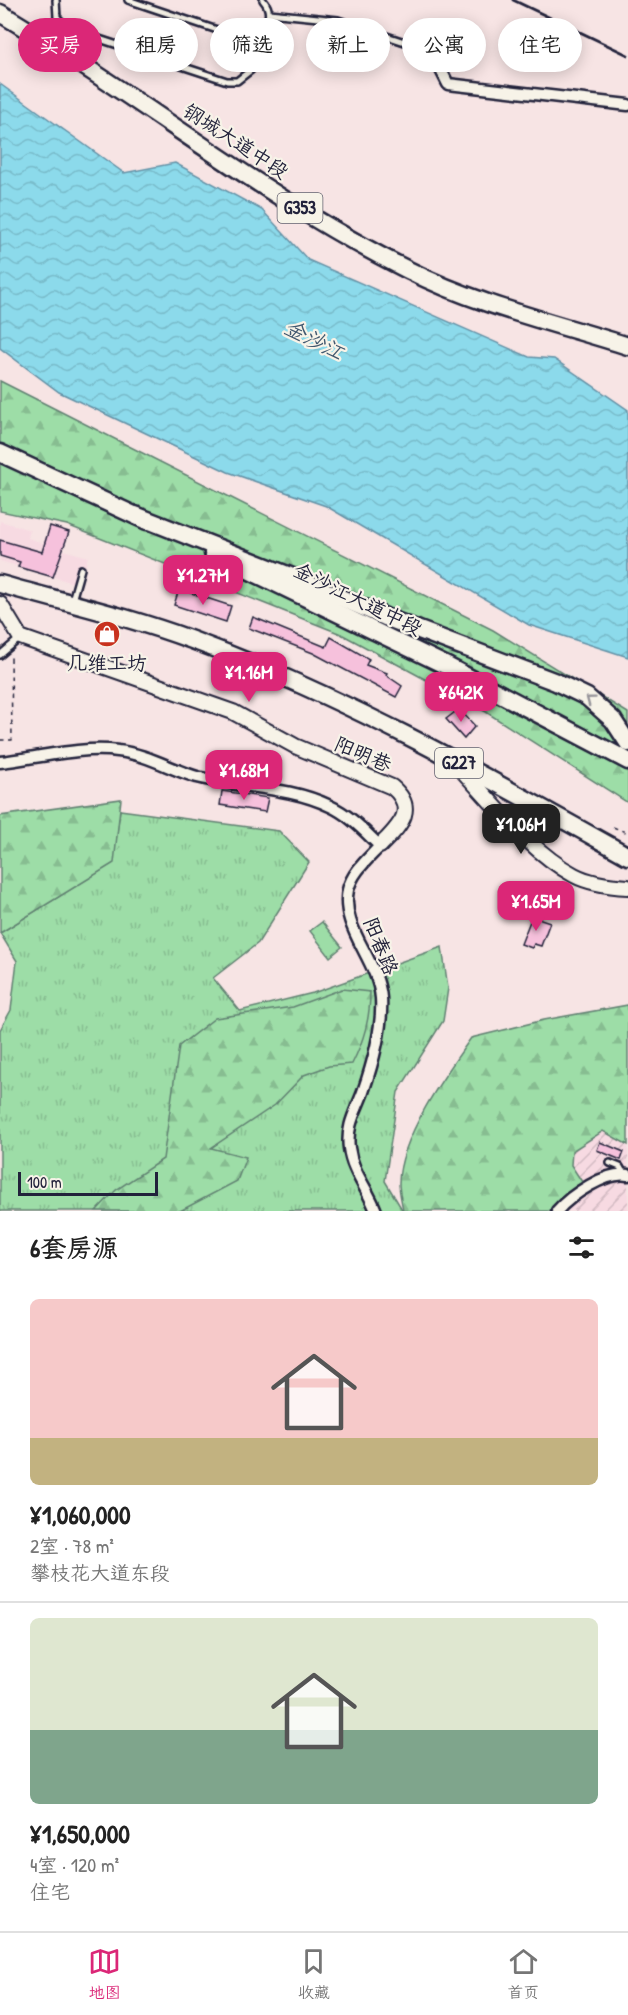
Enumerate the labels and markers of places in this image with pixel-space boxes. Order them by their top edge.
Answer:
pin: ¥1.27M [154,555,252,606]
shop icon: 几维工坊 [92,619,122,649]
place label: 几维工坊 [67,649,147,676]
pin: ¥1.16M [200,652,298,703]
pin: ¥642K [419,672,503,723]
pin: ¥1.68M [195,750,293,801]
pin: ¥1.06M [472,804,570,855]
pin: ¥1.65M [487,881,585,932]

